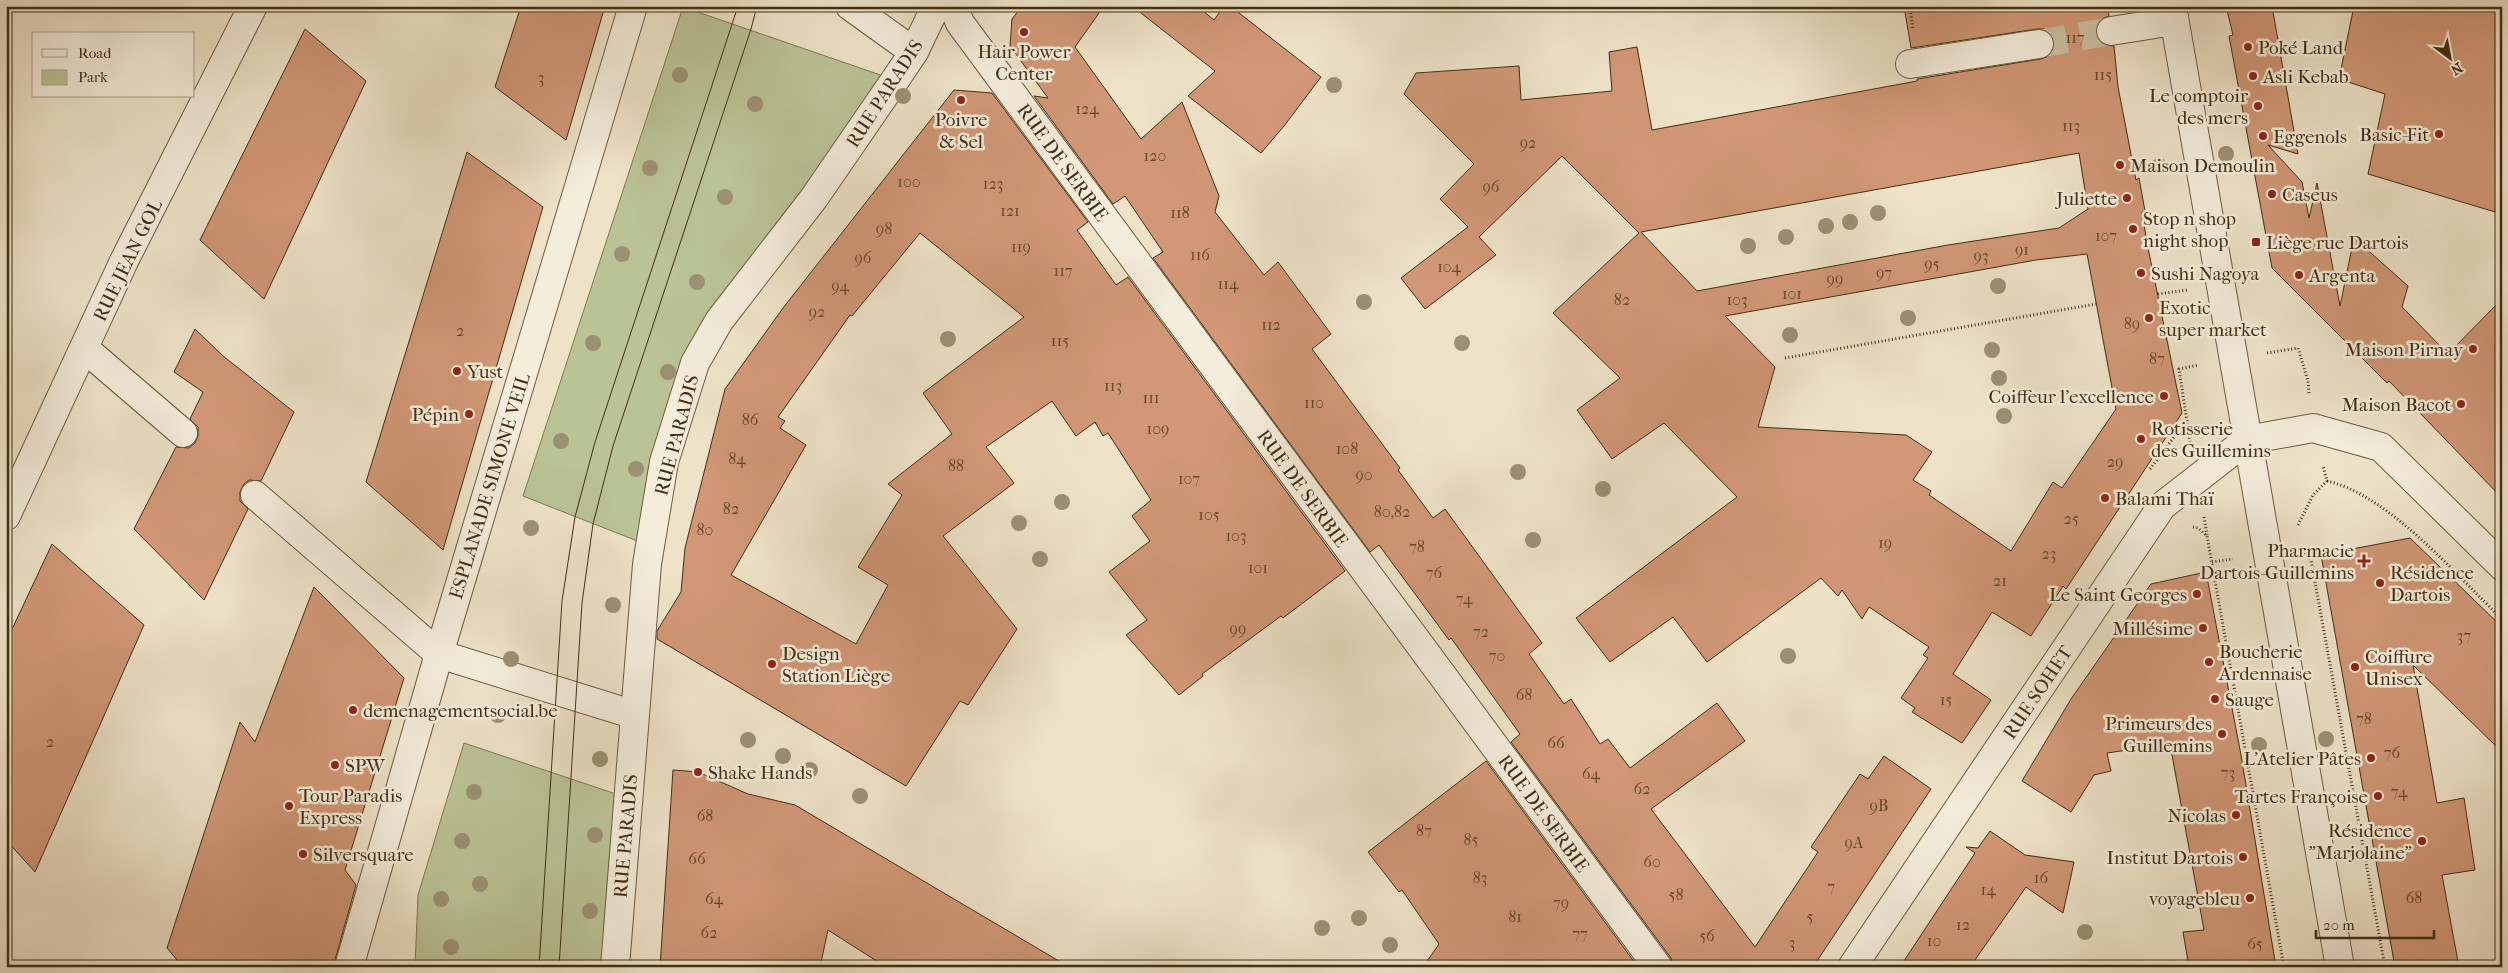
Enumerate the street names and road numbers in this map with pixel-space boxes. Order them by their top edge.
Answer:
street label: RUE PARADIS [842,35,928,152]
street label: RUE DE SERBIE [1012,100,1112,226]
street label: RUE JEAN GOL [89,195,167,325]
street label: ESPLANADE SIMONE VEIL [445,370,535,602]
street label: RUE PARADIS [650,372,704,498]
street label: RUE DE SERBIE [1252,426,1352,552]
street label: RUE SOHET [1999,642,2077,743]
street label: RUE DE SERBIE [1493,751,1593,877]
street label: RUE PARADIS [610,773,642,899]

